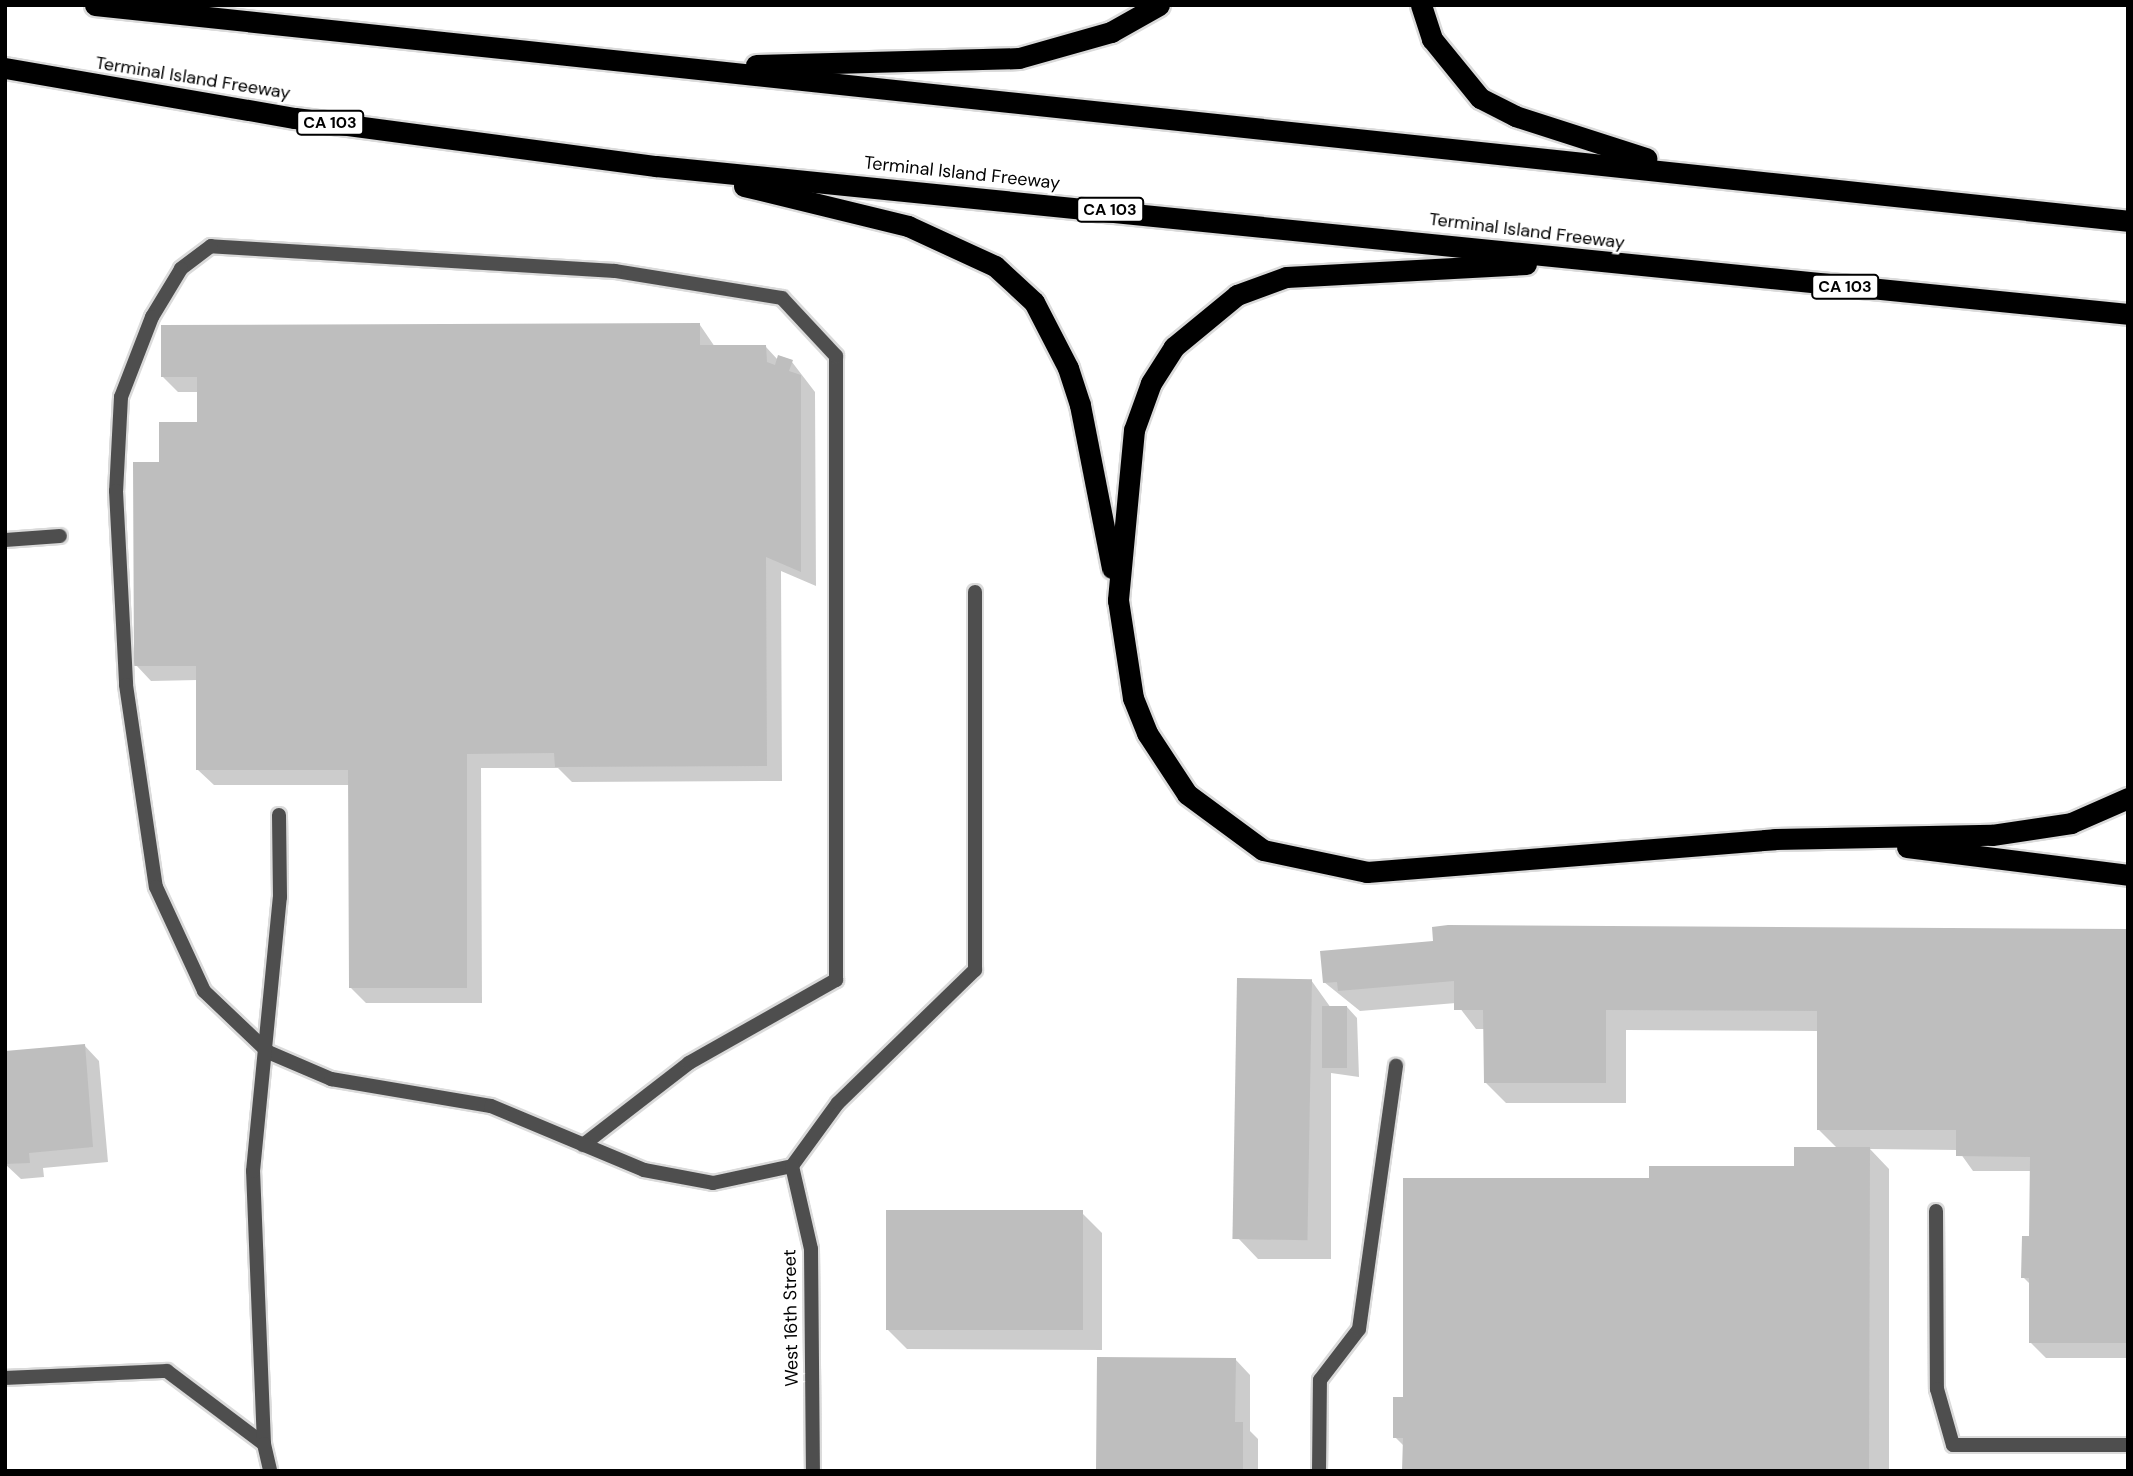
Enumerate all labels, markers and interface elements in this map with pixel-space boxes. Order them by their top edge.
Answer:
street label: Terminal Island Freeway [94,52,292,104]
road number: CA 103 [295,111,365,136]
street label: Terminal Island Freeway [863,152,1061,194]
road number: CA 103 [1075,198,1145,222]
street label: Terminal Island Freeway [1428,208,1626,254]
road number: CA 103 [1810,274,1880,300]
street label: West 16th Street [779,1249,803,1387]

